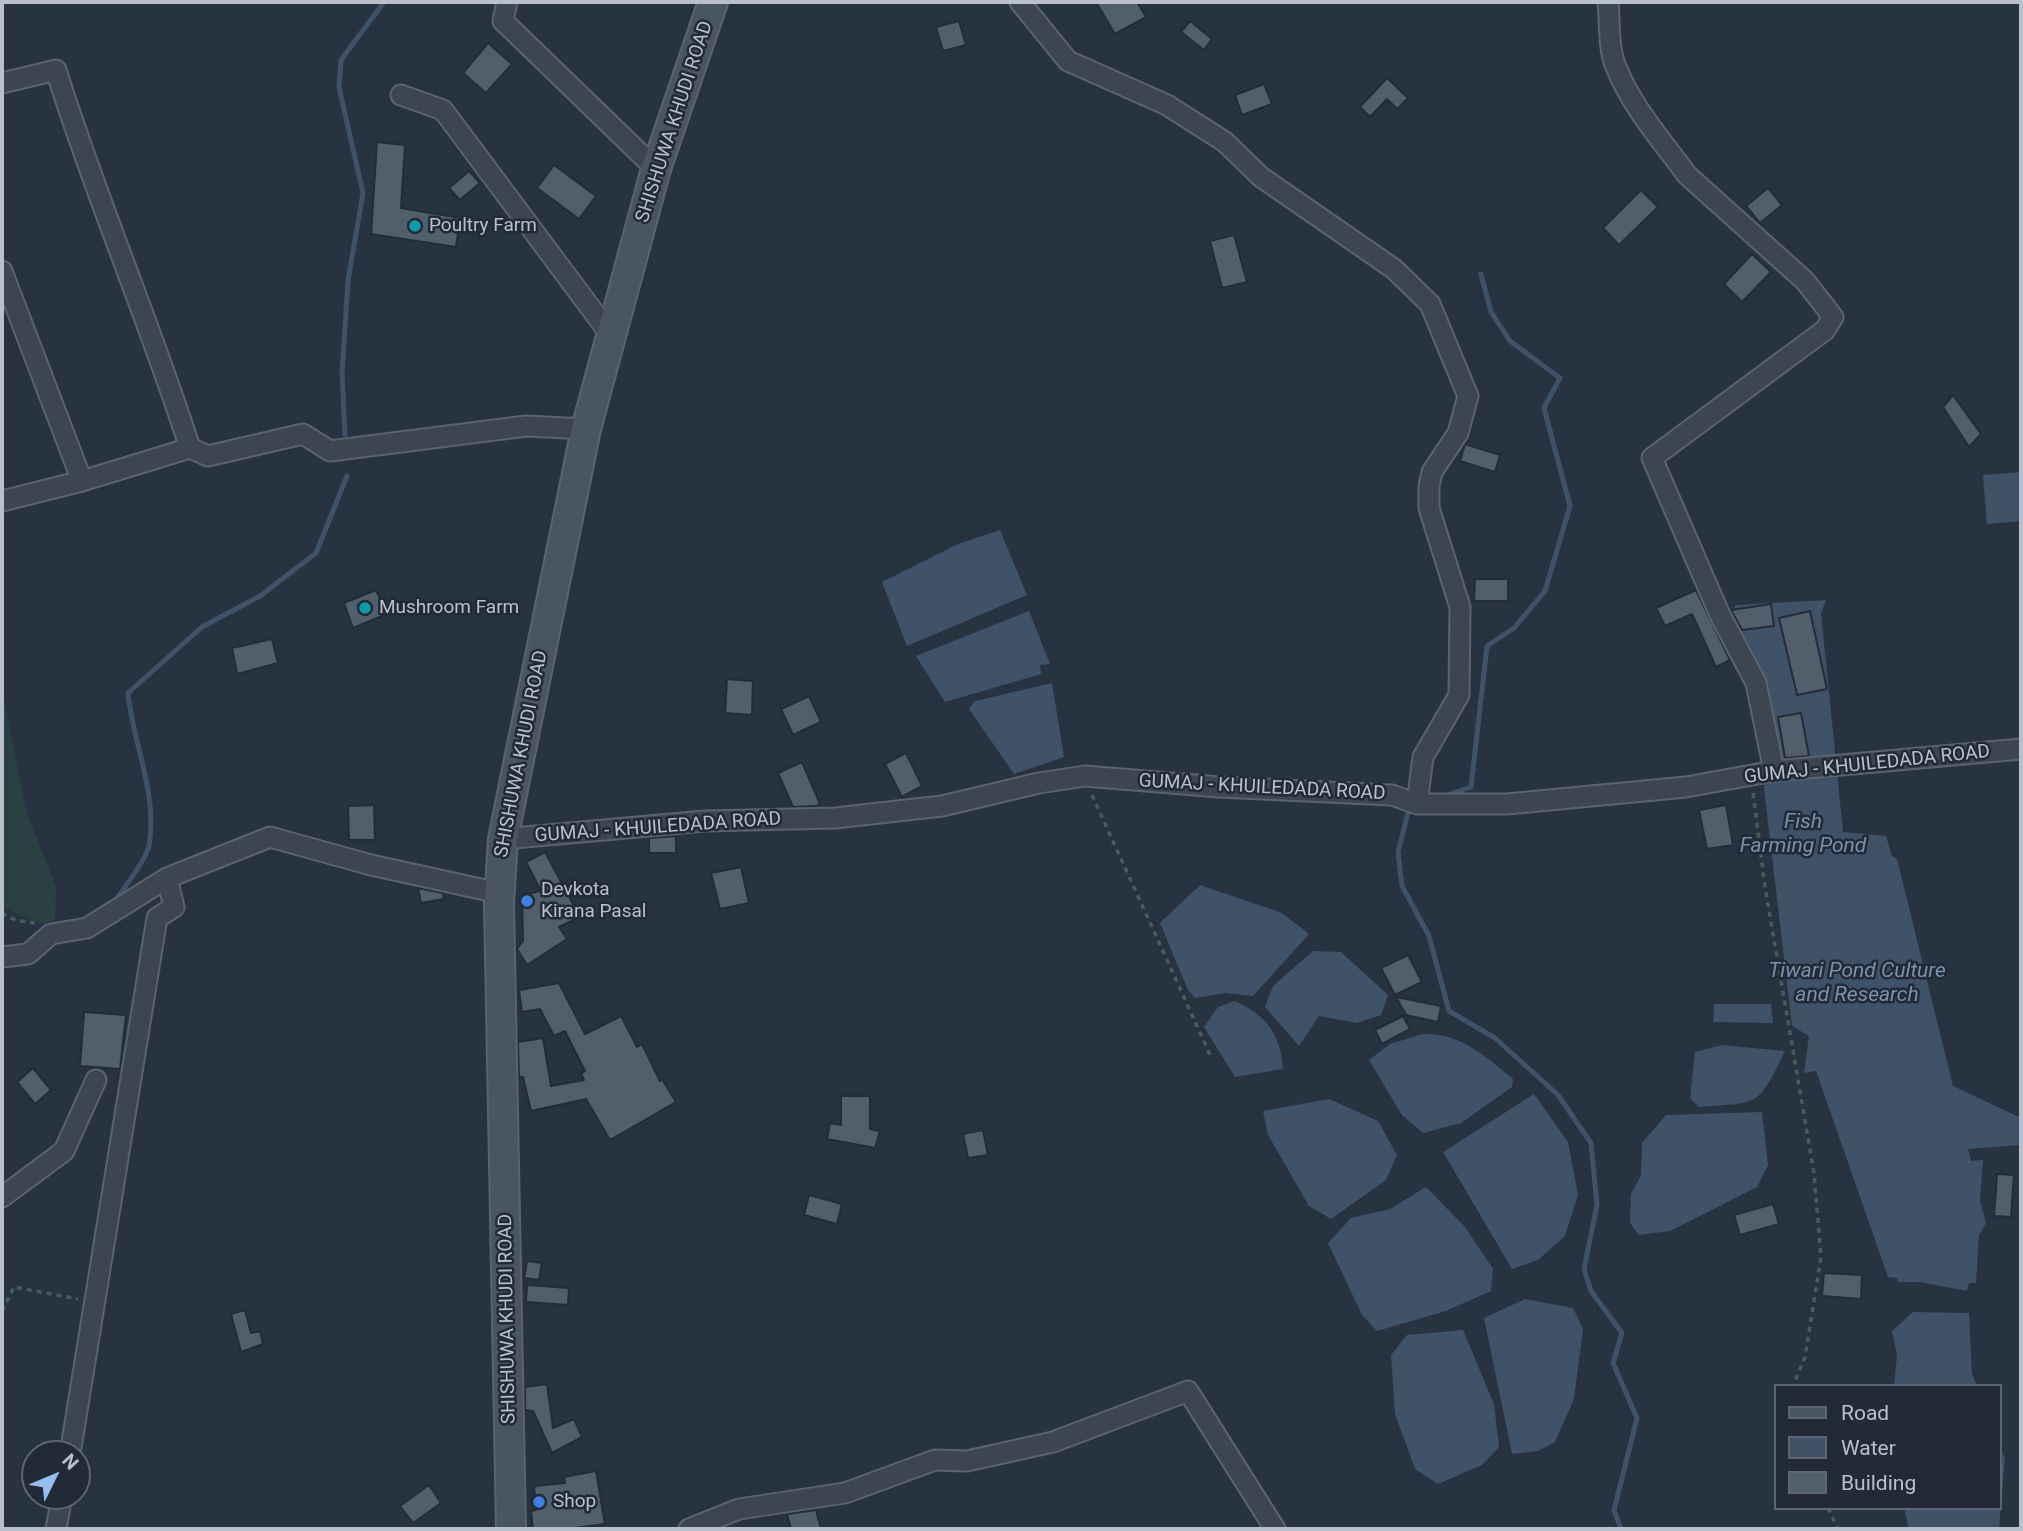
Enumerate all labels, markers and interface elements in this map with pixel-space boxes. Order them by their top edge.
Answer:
street label: SHISHUWA KHUDI ROAD [632,18,718,226]
place label: Poultry Farm [429,215,537,237]
marker: Poultry Farm [407,218,423,234]
place label: Mushroom Farm [379,597,519,619]
marker: Mushroom Farm [357,600,373,616]
street label: SHISHUWA KHUDI ROAD [491,649,553,859]
street label: GUMAJ - KHUILEDADA ROAD [1743,741,1991,789]
street label: GUMAJ - KHUILEDADA ROAD [1138,770,1386,806]
street label: GUMAJ - KHUILEDADA ROAD [534,808,782,848]
water label: Fish Farming Pond [1740,810,1866,860]
place label: Devkota Kirana Pasal [541,879,646,923]
marker: Devkota Kirana Pasal [519,893,535,909]
water label: Tiwari Pond Culture and Research [1768,959,1946,1009]
street label: SHISHUWA KHUDI ROAD [495,1214,521,1424]
legend [1774,1384,2002,1510]
text: Road [1841,1401,1889,1425]
text: Water [1841,1436,1896,1460]
north arrow [21,1440,91,1510]
text: N [57,1449,83,1474]
text: Building [1841,1471,1916,1495]
place label: Shop [553,1491,596,1513]
marker: Shop [531,1494,547,1510]

